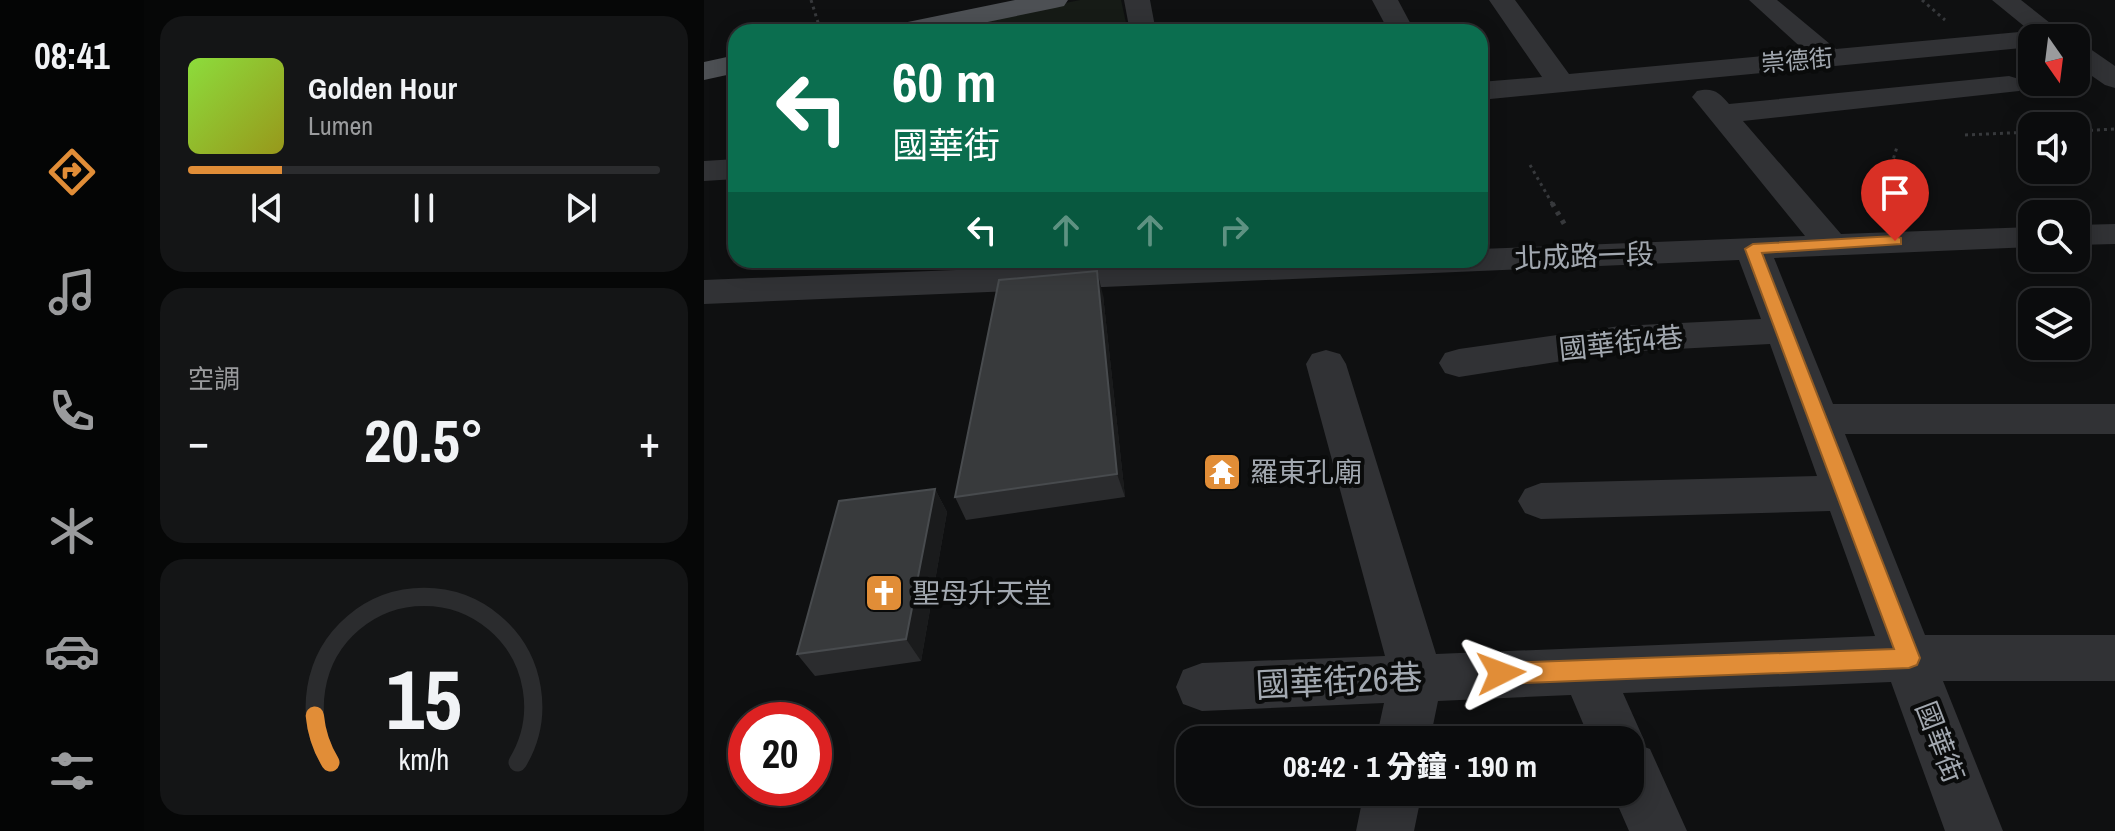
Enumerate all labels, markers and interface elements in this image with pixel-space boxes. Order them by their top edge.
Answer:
north arrow [2018,24,2090,96]
map controls [2018,24,2090,360]
text: 08:41 [34,32,110,80]
street label: 崇德街 [1760,41,1834,79]
text: 60 m [892,44,997,119]
icon: left [760,56,864,160]
text: Golden Hour [308,68,457,108]
text: Lumen [308,108,373,143]
button: sound [2018,112,2090,184]
text: 國華街 [892,121,1000,169]
icon: directions [44,144,100,200]
pin [1861,159,1929,241]
icon: arrive [1873,171,1917,215]
icon: previous [245,186,289,230]
icon: pause [402,186,446,230]
icon: next [559,186,603,230]
button: search [2018,200,2090,272]
icon: left [960,208,1004,252]
icon: ahead [1044,208,1088,252]
icon: ahead [1128,208,1172,252]
icon: right [1212,208,1256,252]
street label: 北成路一段 [1513,235,1655,277]
icon: music [44,264,100,320]
button: layers [2018,288,2090,360]
street label: 國華街4巷 [1557,318,1685,368]
text: 空調 [188,361,240,396]
icon: phone [44,383,100,439]
text: 20.5° [364,400,484,481]
text: − [188,411,209,471]
text: + [639,411,660,471]
temple icon: 羅東孔廟 [1201,451,1243,493]
place label: 羅東孔廟 [1250,453,1362,491]
icon: climate [44,503,100,559]
church icon: 聖母升天堂 [863,572,905,614]
place label: 聖母升天堂 [912,574,1052,612]
icon: car [44,623,100,679]
position arrow [1459,631,1543,715]
text: 15 [386,643,462,755]
street label: 國華街26巷 [1254,654,1424,708]
street label: 國華街 [1907,696,1973,788]
speed limit sign: 20 [728,702,832,806]
text: km/h [399,740,449,779]
icon: filters [44,743,100,799]
text: 08:42 · 1 分鐘 · 190 m [1283,746,1537,786]

